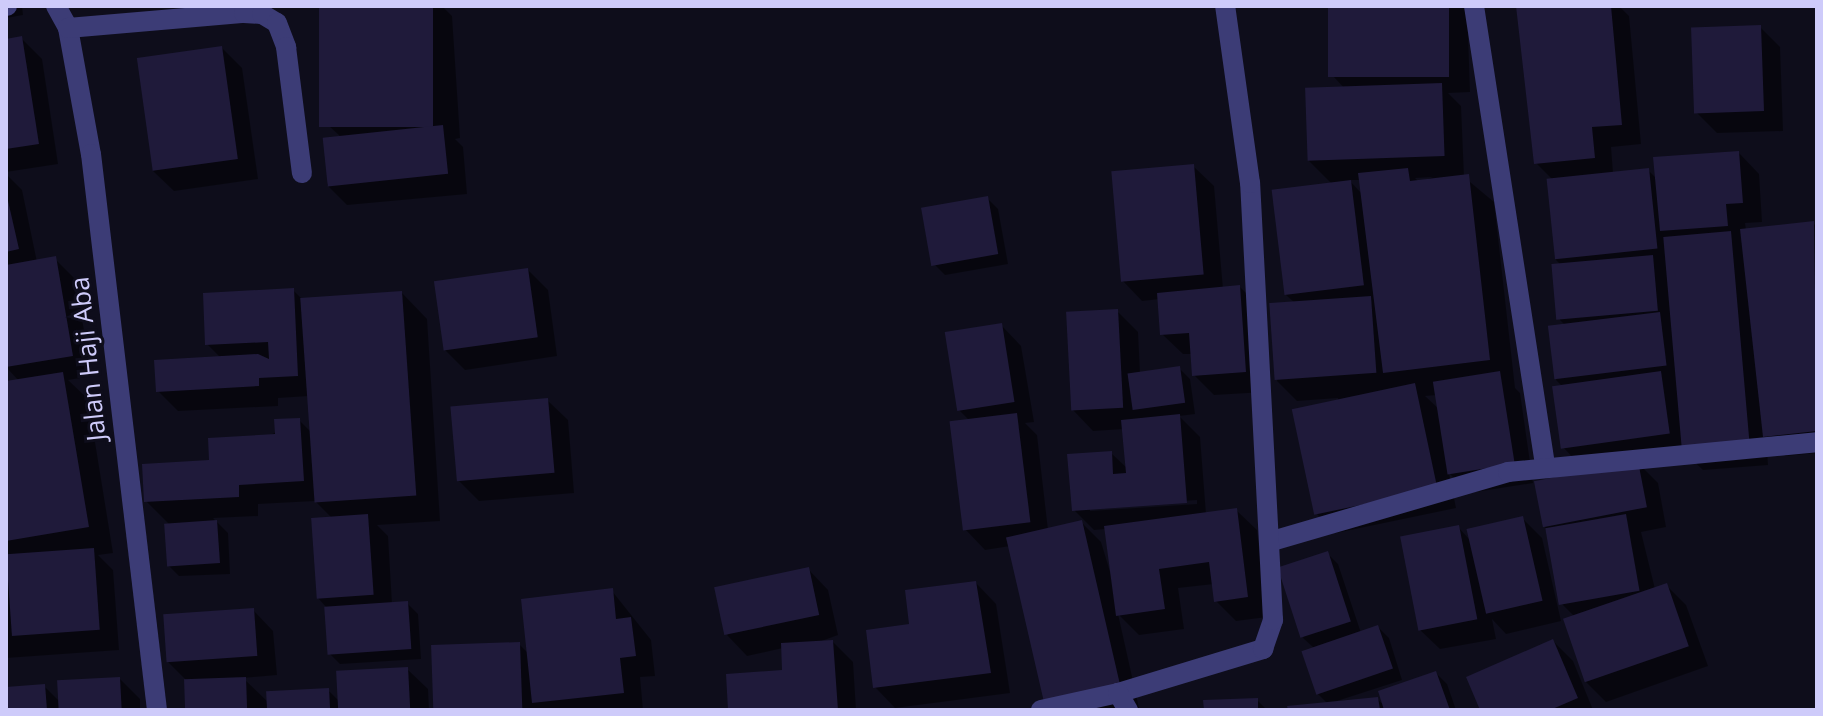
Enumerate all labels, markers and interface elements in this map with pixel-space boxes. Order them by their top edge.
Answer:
street label: Jalan Haji Aba [64,275,112,443]

